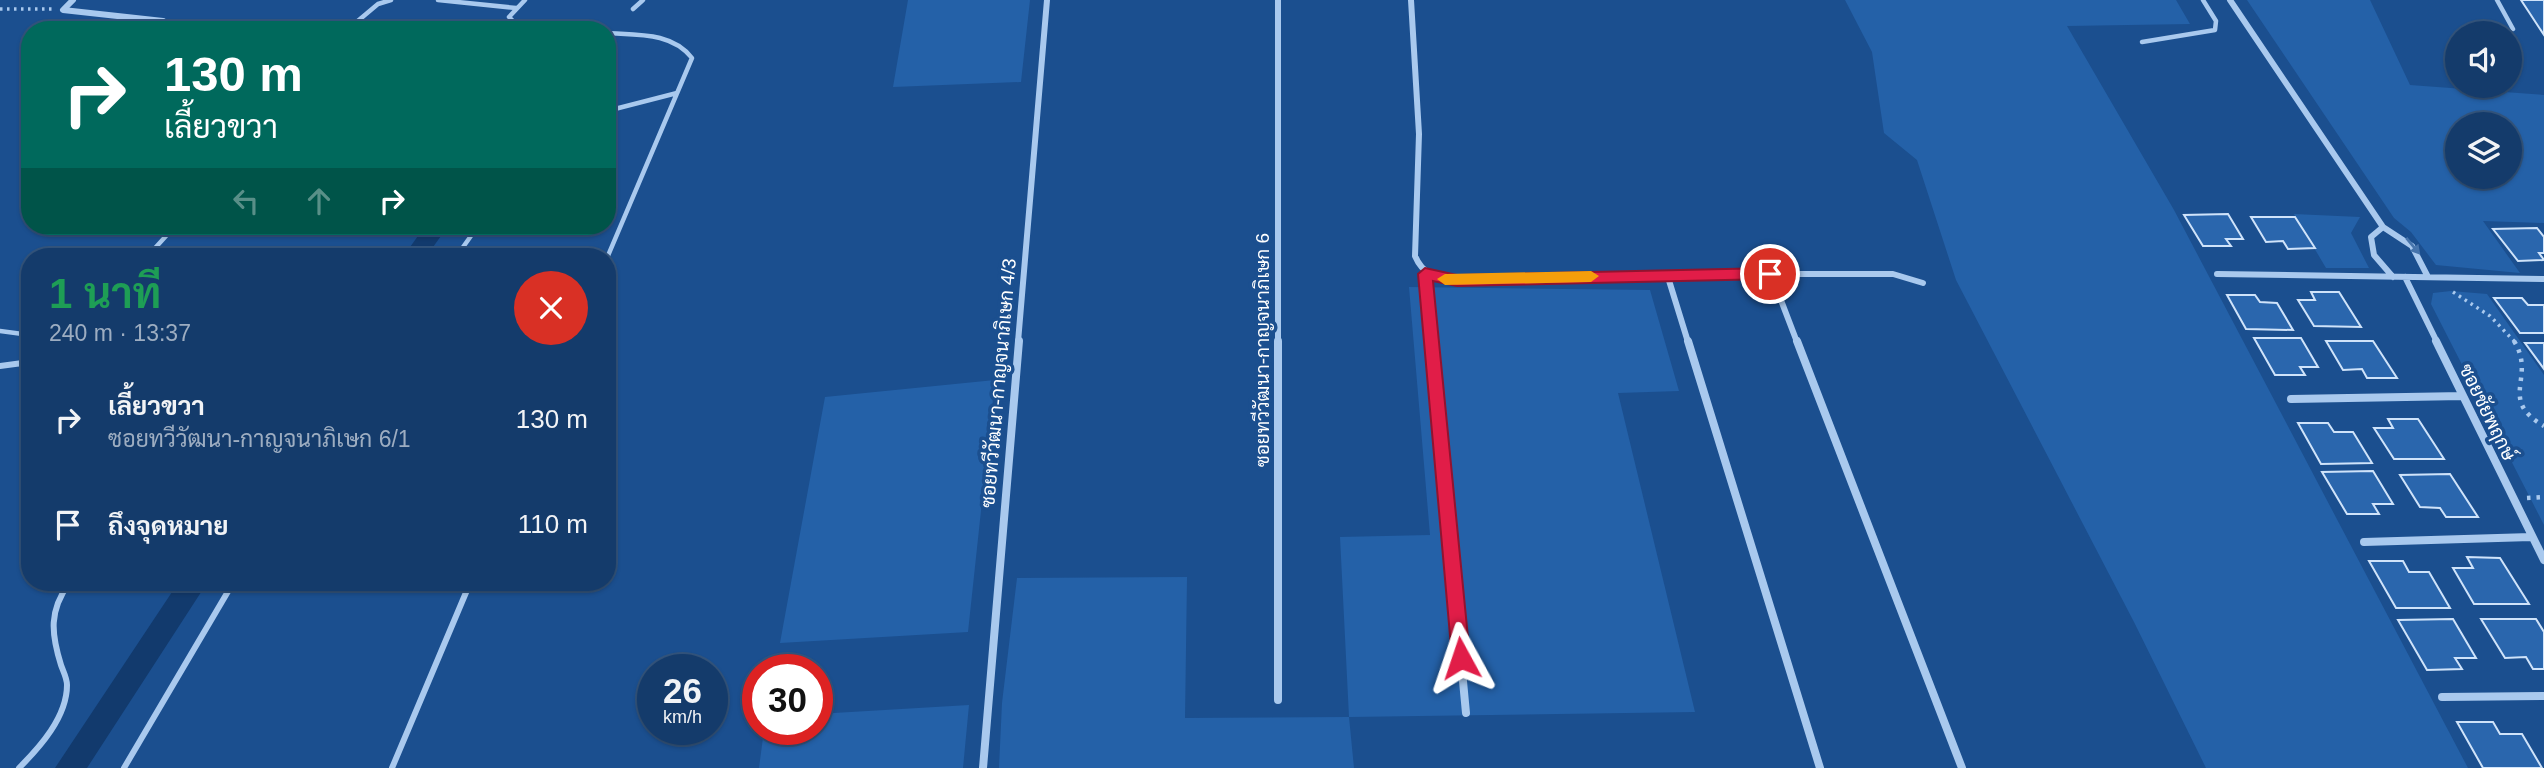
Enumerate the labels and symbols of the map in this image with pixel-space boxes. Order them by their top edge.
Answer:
street label: ซอยทวีวัฒนา-กาญจนาภิเษก 6 [1250,233,1274,467]
one-way arrow [2405,237,2420,255]
pin [1740,244,1800,304]
street label: ซอยทวีวัฒนา-กาญจนาภิเษก 4/3 [975,257,1021,509]
street label: ซอยชัยพฤกษ์ [2454,360,2522,465]
position arrow [1424,621,1498,695]
speed limit sign: 30 [742,654,833,745]

